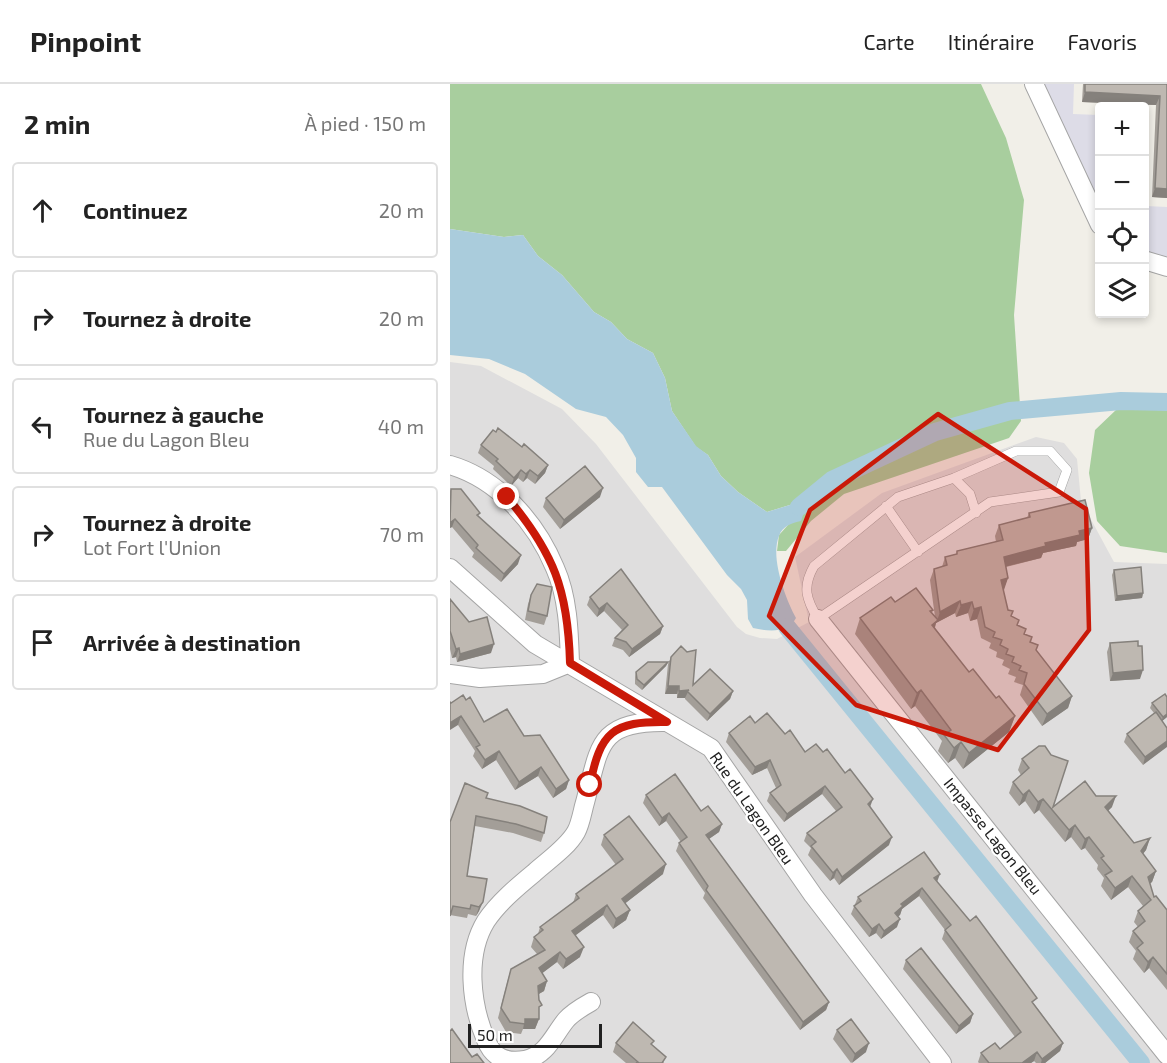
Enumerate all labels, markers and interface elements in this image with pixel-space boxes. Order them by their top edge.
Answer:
text: Pinpoint [30,24,141,58]
text: Carte [863,29,915,54]
text: Itinéraire [948,29,1034,54]
text: Favoris [1067,29,1137,54]
map controls [1095,102,1149,318]
button: + [1095,102,1149,156]
text: 2 min [24,108,90,139]
text: À pied · 150 m [304,111,426,135]
button: − [1095,156,1149,210]
icon: ahead [26,194,59,227]
text: Continuez [83,197,187,223]
text: 20 m [379,198,424,222]
button: locate [1095,210,1149,264]
button: layers [1095,264,1149,318]
icon: right [26,302,59,335]
text: Tournez à droite [83,305,252,331]
text: 20 m [379,306,424,330]
text: Tournez à gauche [83,401,264,427]
icon: left [26,410,59,443]
text: 40 m [378,414,424,438]
text: Rue du Lagon Bleu [83,427,250,451]
route end [493,483,519,509]
text: Tournez à droite [83,509,252,535]
icon: right [26,518,59,551]
text: 70 m [380,522,424,546]
text: Lot Fort l'Union [83,535,221,559]
icon: arrive [26,626,59,659]
text: Arrivée à destination [83,629,301,655]
street label: Rue du Lagon Bleu [706,748,798,868]
route start [576,771,602,797]
street label: Impasse Lagon Bleu [940,773,1046,898]
scale bar [468,1021,602,1048]
text: 50 m [477,1025,513,1044]

